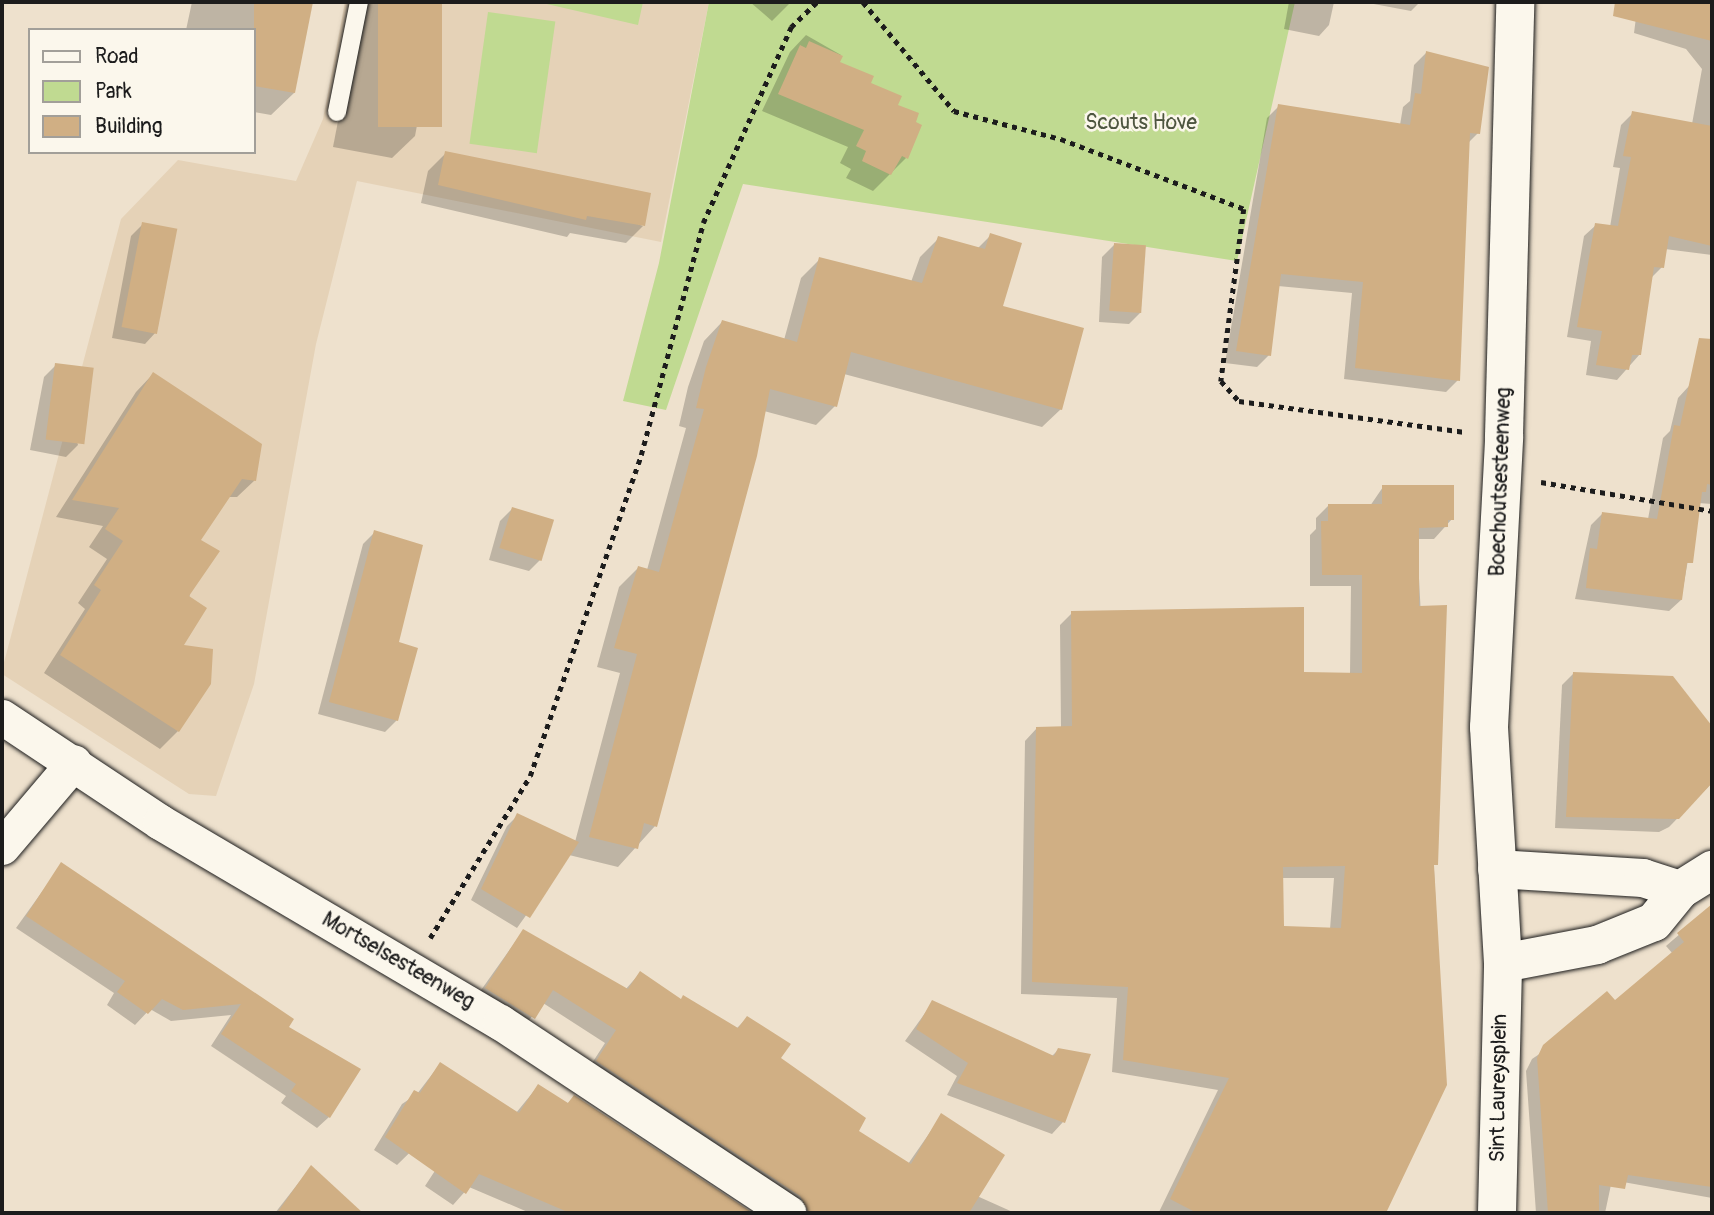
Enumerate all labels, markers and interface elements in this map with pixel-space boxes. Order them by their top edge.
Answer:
legend [28,28,256,154]
text: Road [95,43,139,70]
text: Park [95,78,132,105]
park label: Scouts Hove [1085,110,1197,136]
text: Building [95,113,162,140]
street label: Boechoutsesteenweg [1485,387,1517,577]
street label: Mortselsesteenweg [317,907,479,1015]
street label: Sint Laureysplein [1485,1013,1513,1163]

